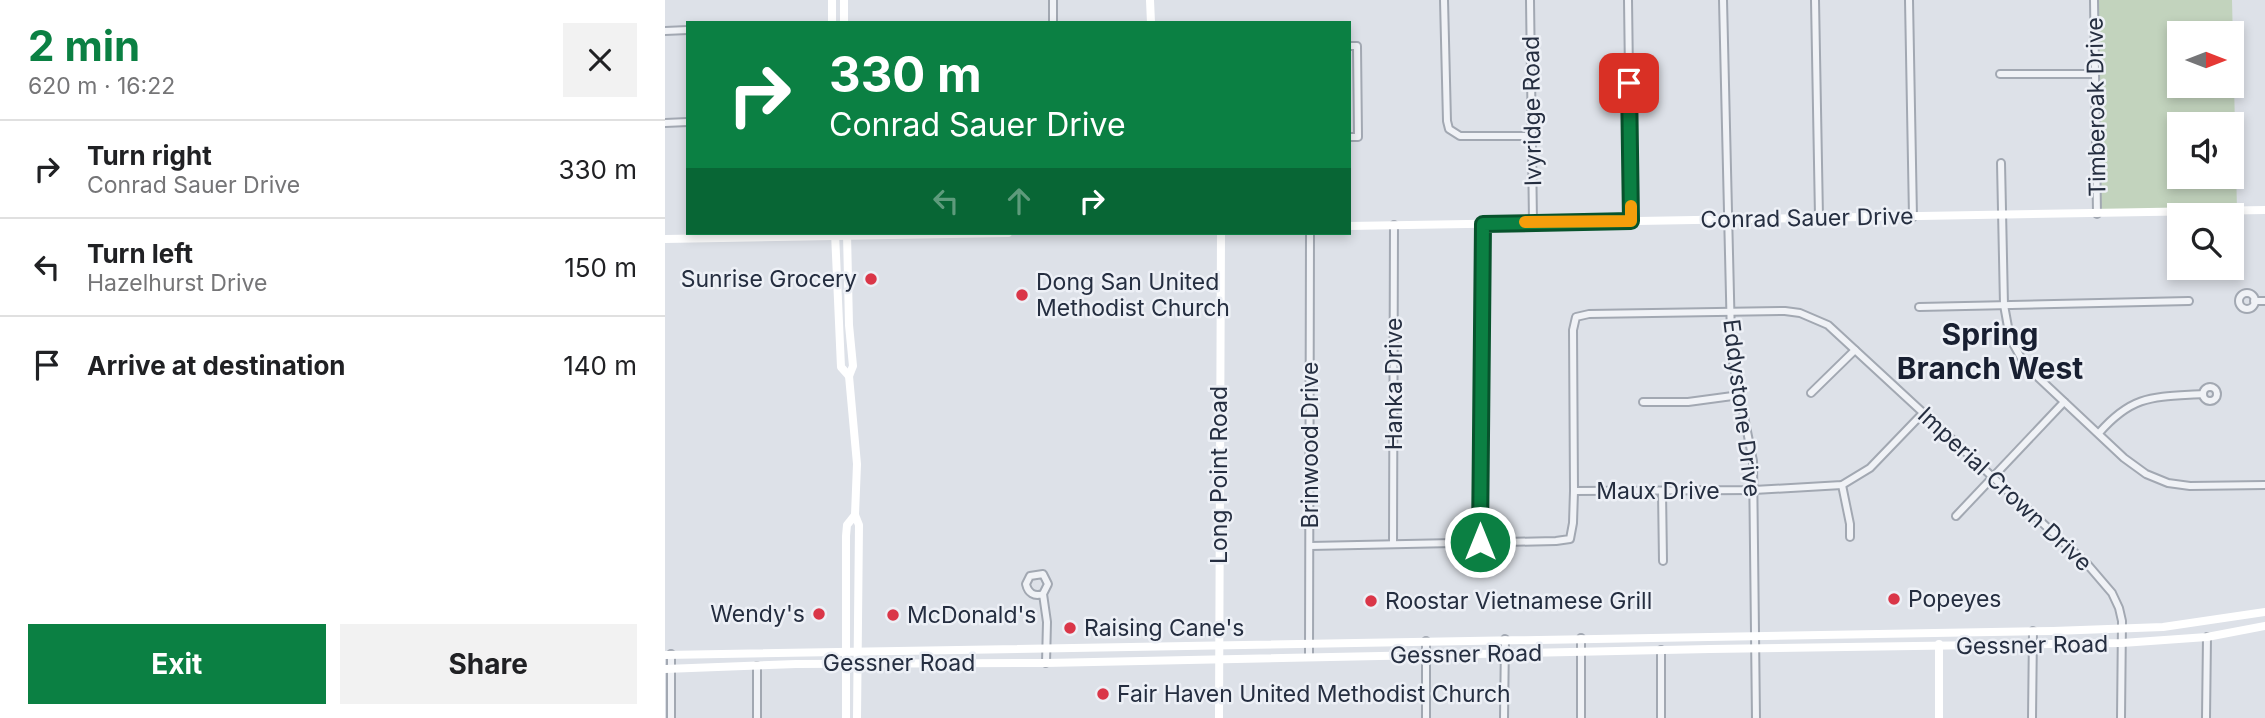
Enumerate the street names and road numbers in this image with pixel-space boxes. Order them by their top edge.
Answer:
street label: Timberoak Drive [2080,17,2112,197]
street label: Ivyridge Road [1517,36,1547,186]
street label: Conrad Sauer Drive [1700,202,1914,234]
street label: Hanka Drive [1380,318,1408,450]
street label: Eddystone Drive [1717,318,1767,498]
street label: Brinwood Drive [1296,362,1324,528]
street label: Long Point Road [1205,386,1233,564]
street label: Imperial Crown Drive [1912,401,2098,577]
street label: Maux Drive [1596,477,1720,505]
street label: Gessner Road [1956,630,2108,660]
street label: Gessner Road [1390,639,1542,669]
street label: Gessner Road [823,649,975,677]

